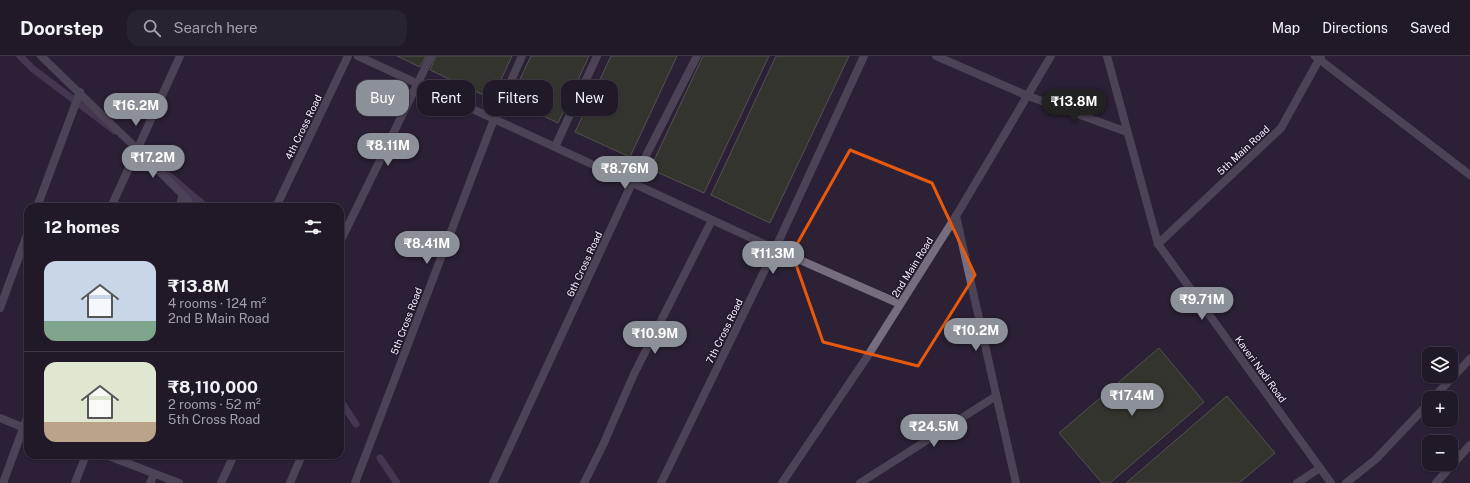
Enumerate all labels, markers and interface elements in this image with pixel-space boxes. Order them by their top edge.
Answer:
search box [127,10,407,46]
text: Doorstep [20,17,103,39]
icon: search [141,17,163,39]
text: Search here [173,19,258,36]
text: Map [1272,20,1300,36]
text: Directions [1322,20,1388,36]
text: Saved [1410,20,1450,36]
chip: Buy [356,80,409,116]
chip: Rent [417,80,475,116]
chip: Filters [483,80,553,116]
chip: New [561,80,618,116]
pin: ₹13.8M [1041,89,1107,123]
street label: 4th Cross Road [282,92,324,161]
pin: ₹16.2M [103,93,169,127]
text: ₹13.8M [1051,94,1097,109]
text: ₹16.2M [113,98,159,113]
street label: 5th Main Road [1214,123,1272,177]
pin: ₹8.11M [355,133,421,167]
text: ₹8.11M [366,138,410,153]
pin: ₹17.2M [120,145,186,179]
text: ₹17.2M [131,150,175,165]
pin: ₹8.76M [592,156,658,190]
text: ₹8.76M [601,161,649,176]
icon: filters [302,216,324,238]
text: 12 homes [44,217,120,237]
street label: 6th Cross Road [564,229,604,299]
pin: ₹8.41M [394,231,460,265]
street label: 2nd Main Road [889,235,935,299]
text: ₹8.41M [404,236,450,251]
pin: ₹11.3M [740,241,806,275]
text: ₹11.3M [751,246,795,261]
text: ₹13.8M [168,276,229,296]
icon: home [76,277,124,325]
street label: 5th Cross Road [388,286,424,356]
pin: ₹9.71M [1169,287,1235,321]
text: ₹9.71M [1179,292,1225,307]
text: 4 rooms · 124 m² [168,296,266,311]
street label: 7th Cross Road [703,297,745,365]
text: 2nd B Main Road [168,311,269,326]
pin: ₹10.2M [943,318,1009,352]
pin: ₹10.9M [622,321,688,355]
text: ₹10.2M [953,323,999,338]
text: ₹10.9M [632,326,678,341]
street label: Kaveri Nadi Road [1233,333,1289,405]
map controls [1422,347,1458,471]
button: layers [1422,347,1458,383]
text: ₹8,110,000 [168,377,258,397]
icon: home [76,378,124,426]
pin: ₹17.4M [1099,383,1165,417]
text: ₹17.4M [1110,388,1154,403]
button: + [1422,391,1458,427]
text: 2 rooms · 52 m² [168,397,261,412]
text: 5th Cross Road [168,412,260,427]
pin: ₹24.5M [901,414,967,448]
text: ₹24.5M [909,419,959,434]
button: − [1422,435,1458,471]

